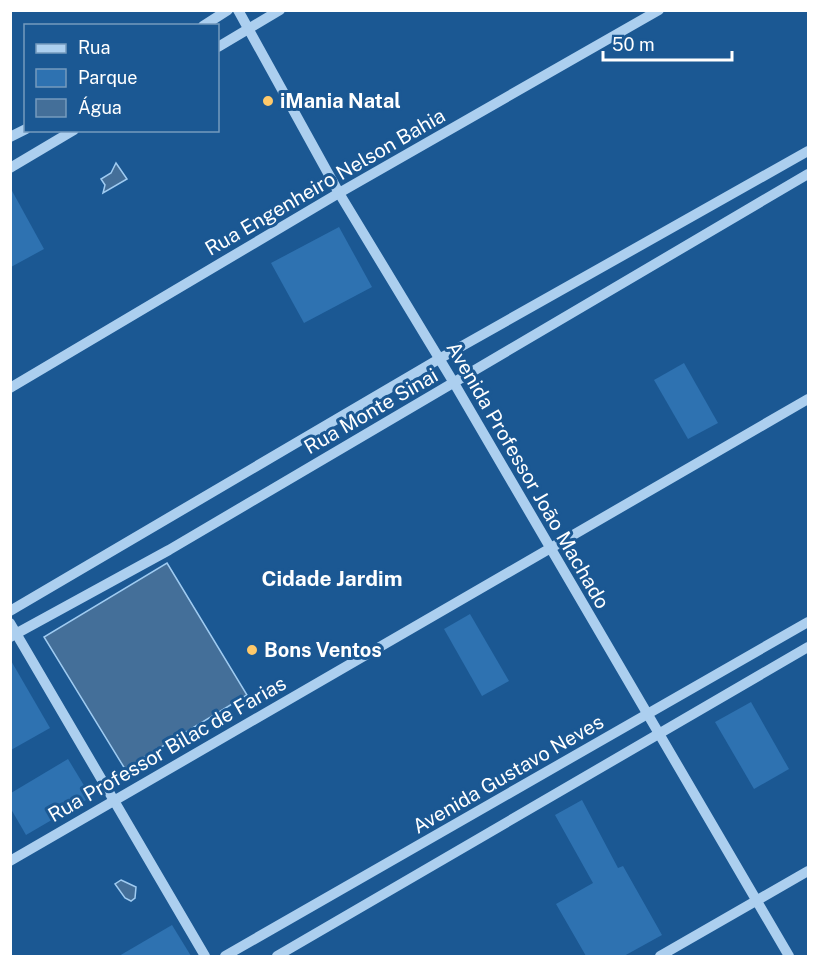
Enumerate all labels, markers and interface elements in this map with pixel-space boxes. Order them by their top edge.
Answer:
legend [24,24,219,132]
scale bar [603,24,732,62]
text: 50 m [612,34,655,55]
text: Rua [78,37,110,58]
text: Parque [78,67,138,88]
place label: iMania Natal [280,89,401,113]
marker: iMania Natal [261,94,275,108]
text: Água [78,96,122,118]
street label: Rua Engenheiro Nelson Bahia [201,103,449,261]
street label: Avenida Professor João Machado [442,337,614,613]
street label: Rua Monte Sinai [300,363,442,459]
district label: Cidade Jardim [261,566,403,591]
place label: Bons Ventos [264,638,382,662]
marker: Bons Ventos [245,643,259,657]
street label: Rua Professor Bilac de Farias [44,671,290,827]
street label: Avenida Gustavo Neves [408,710,608,838]

